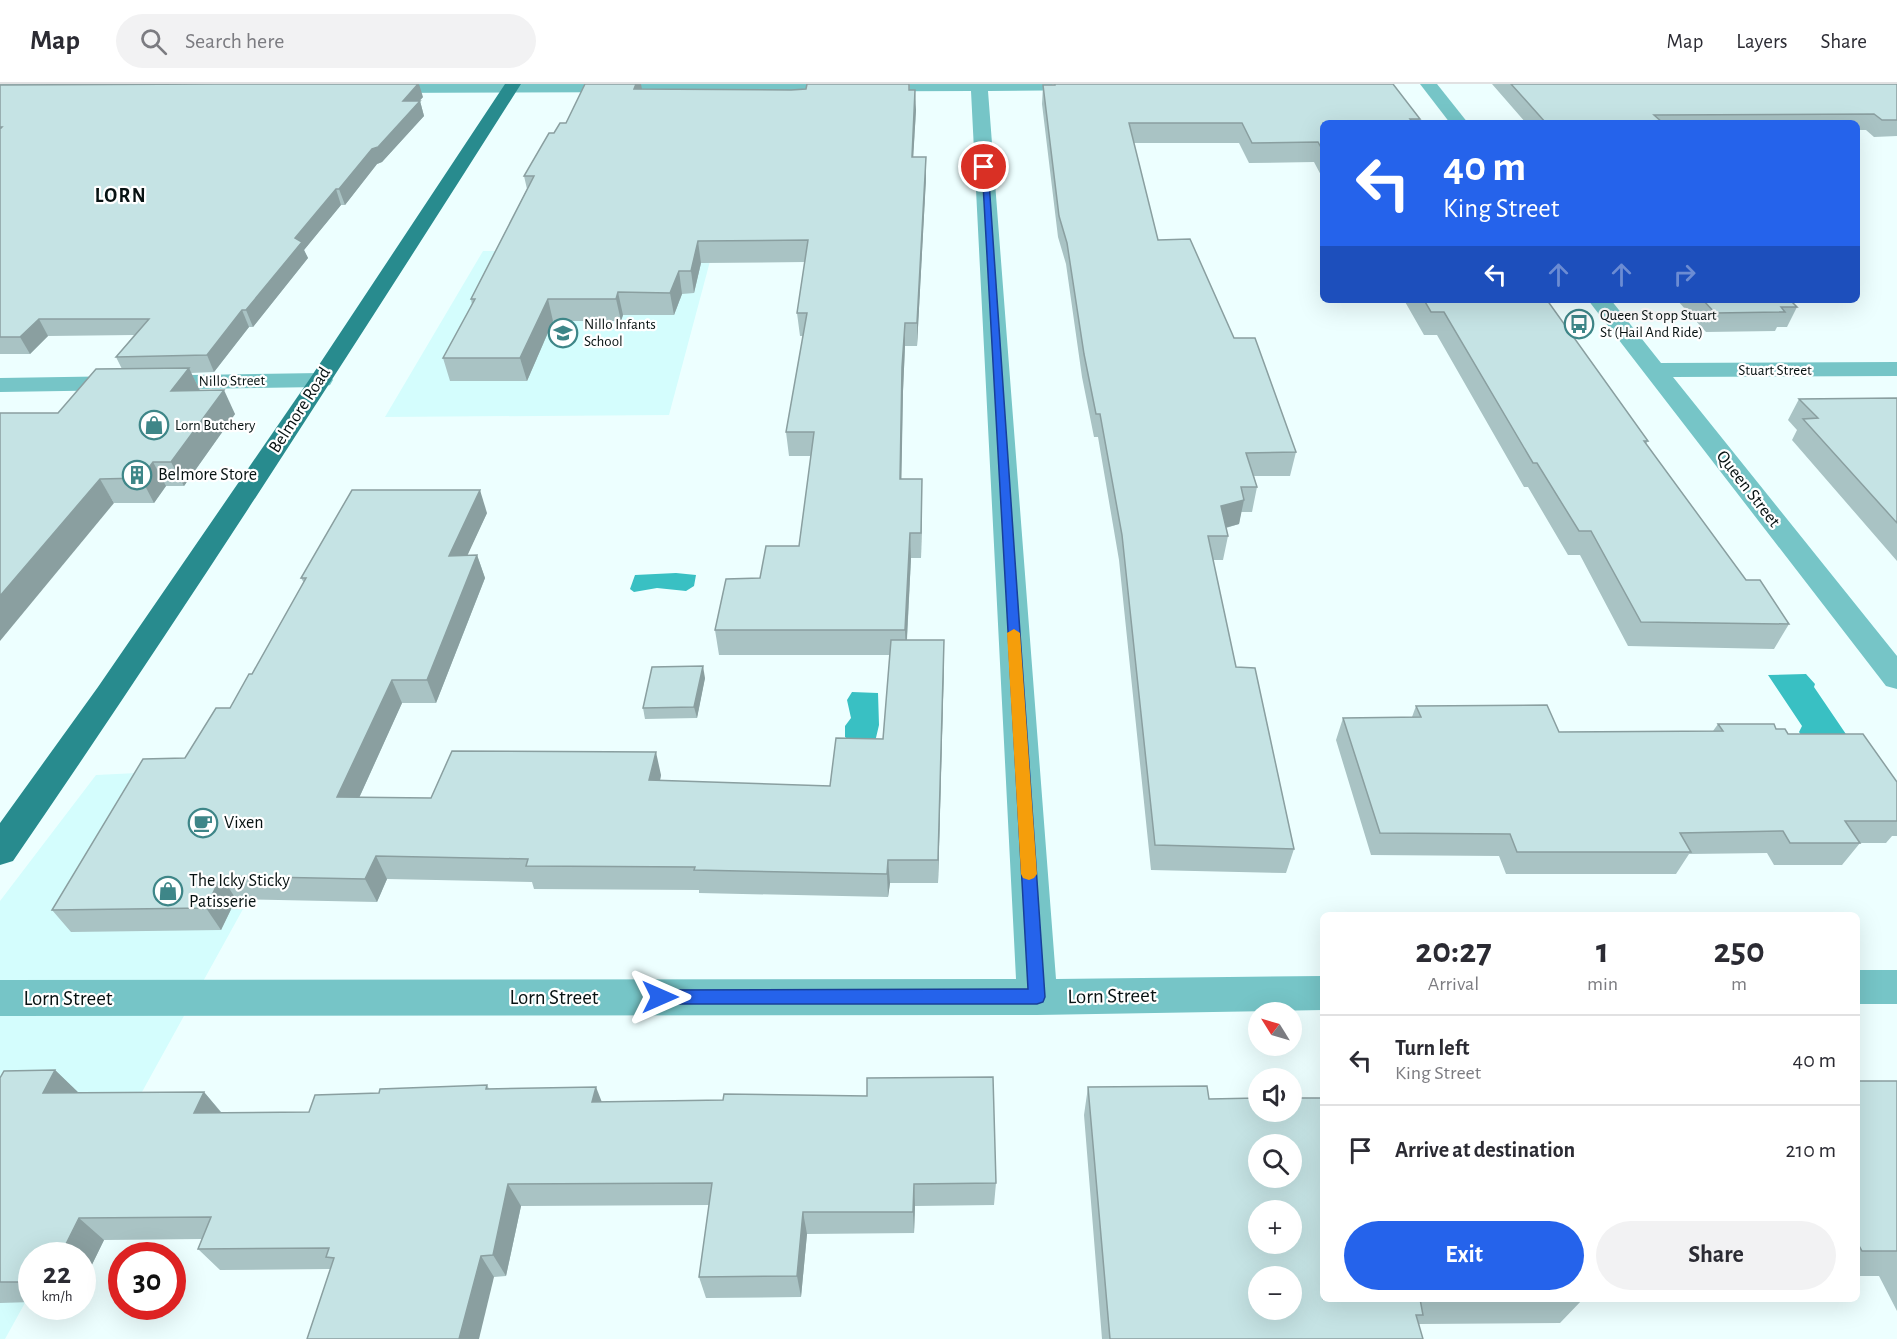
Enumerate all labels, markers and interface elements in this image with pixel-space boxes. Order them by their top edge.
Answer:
search box [116,14,536,68]
icon: search [137,25,170,58]
text: Map [30,27,80,55]
text: Search here [185,30,284,52]
text: Map [1667,31,1703,52]
text: Layers [1736,31,1787,52]
text: Share [1820,31,1867,52]
pin [958,141,1009,192]
icon: left [1344,144,1422,222]
text: 40 m [1443,146,1526,188]
icon: arrive [967,150,1000,183]
district label: LORN [95,186,147,206]
text: King Street [1443,195,1559,222]
icon: left [1479,258,1512,291]
icon: ahead [1542,258,1575,291]
icon: ahead [1605,258,1638,291]
icon: right [1668,258,1701,291]
bus stop icon: Queen St opp Stuart St (Hail And Ride) [1563,308,1595,340]
place label: Queen St opp Stuart St (Hail And Ride) [1600,308,1717,340]
school or university icon: Nillo Infants School [547,317,579,349]
place label: Nillo Infants School [584,317,656,349]
street label: Stuart Street [1738,363,1812,378]
street label: Belmore Road [266,364,334,456]
street label: Nillo Street [199,373,266,389]
shop icon: Lorn Butchery [138,409,170,441]
place label: Lorn Butchery [175,418,256,433]
street label: Queen Street [1713,447,1784,531]
building icon: Belmore Store [121,459,153,491]
place label: Belmore Store [158,466,257,484]
cafe icon: Vixen [187,807,219,839]
place label: Vixen [224,814,264,832]
place label: The Icky Sticky Patisserie [189,872,290,911]
shop icon: The Icky Sticky Patisserie [152,875,184,907]
text: 20:27 [1415,933,1492,969]
text: 1 [1596,933,1609,969]
text: 250 [1713,933,1765,969]
position arrow [628,965,692,1029]
text: Arrival [1428,974,1479,994]
text: min [1587,974,1618,994]
text: m [1731,974,1747,994]
street label: Lorn Street [1067,985,1157,1007]
street label: Lorn Street [509,987,599,1008]
street label: Lorn Street [23,988,113,1009]
north arrow [1248,1002,1302,1056]
map controls [1248,1002,1302,1320]
text: Turn left [1395,1037,1469,1059]
icon: left [1344,1044,1377,1077]
text: 40 m [1793,1049,1836,1071]
text: King Street [1395,1063,1481,1083]
button: sound [1248,1068,1302,1122]
button: search [1248,1134,1302,1188]
icon: arrive [1344,1134,1377,1167]
text: Arrive at destination [1395,1139,1575,1161]
text: 210 m [1786,1139,1836,1161]
button: + [1248,1200,1302,1254]
button: Exit [1344,1221,1584,1290]
button: Share [1596,1221,1836,1290]
speed limit sign: 30 [108,1242,186,1320]
text: 22 [43,1259,71,1289]
button: − [1248,1266,1302,1320]
text: km/h [42,1289,72,1304]

